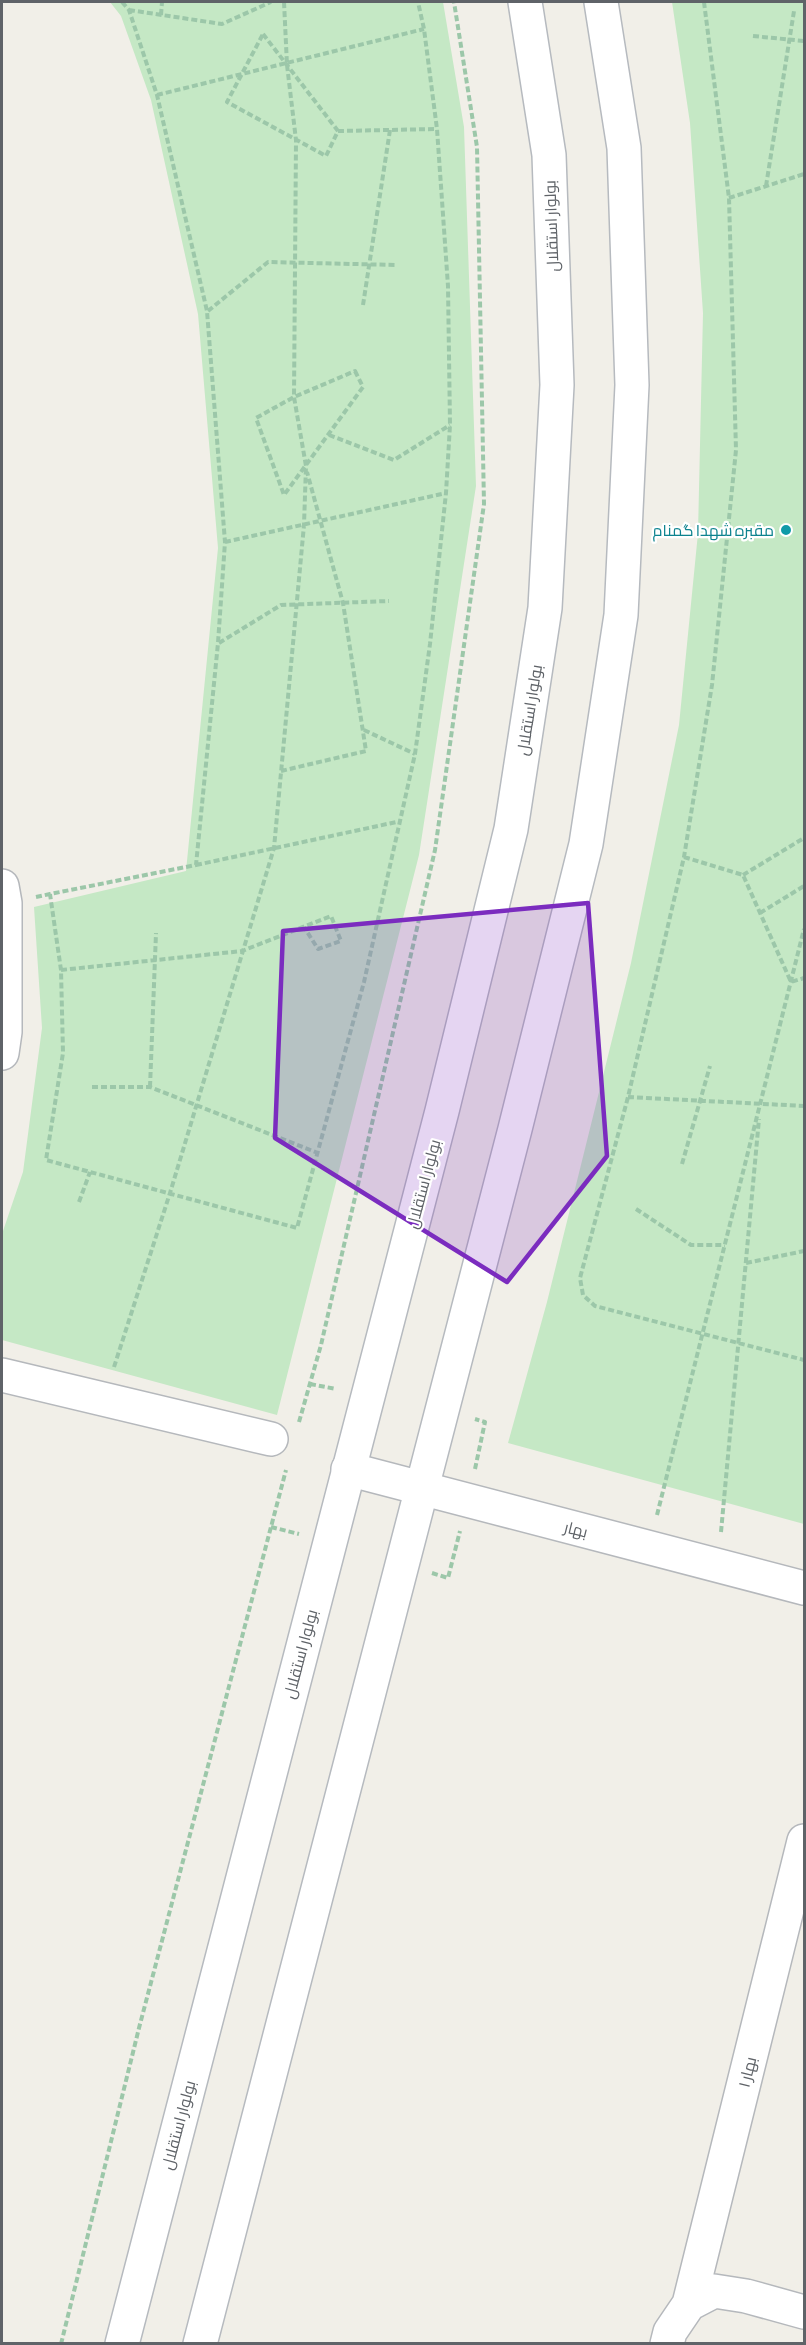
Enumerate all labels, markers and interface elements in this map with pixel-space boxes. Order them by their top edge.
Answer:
street label: بولوار استقلال [540,180,564,272]
place label: مقبره شهدا گمنام [653,521,774,542]
marker: مقبره شهدا گمنام [779,523,793,537]
street label: بولوار استقلال [513,663,547,757]
street label: بولوار استقلال [402,1137,445,1231]
street label: بهار [561,1517,590,1543]
street label: بولوار استقلال [279,1607,322,1701]
street label: بهار ۱ [735,2055,761,2090]
street label: بولوار استقلال [157,2078,200,2172]

